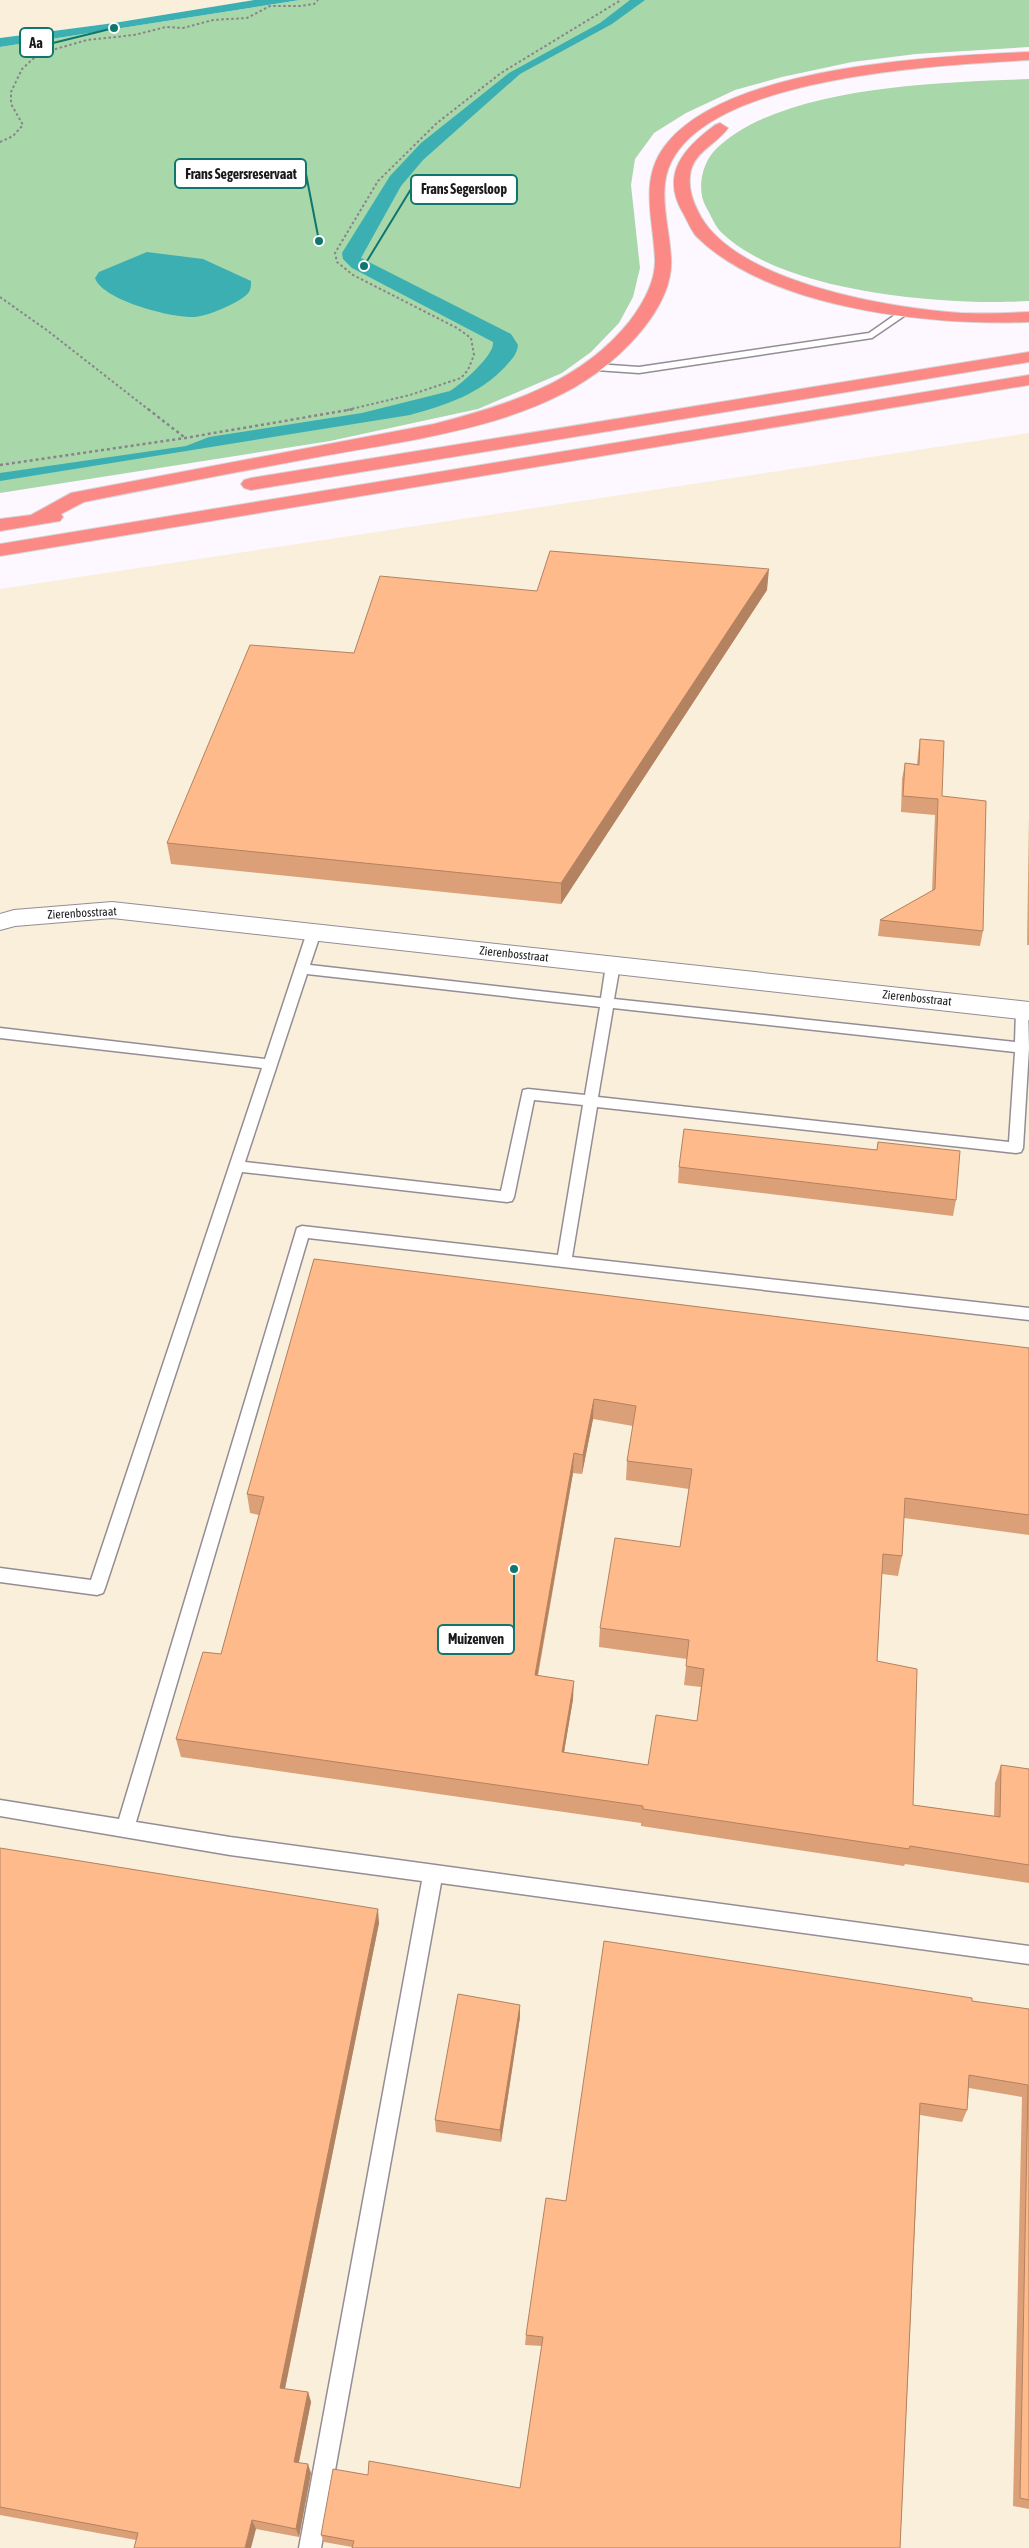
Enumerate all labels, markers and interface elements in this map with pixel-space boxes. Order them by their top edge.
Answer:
callout: Aa [20,28,53,57]
text: Aa [28,35,43,51]
callout: Frans Segersreservaat [175,159,306,188]
text: Frans Segersreservaat [185,166,297,182]
callout: Frans Segersloop [411,175,517,204]
text: Frans Segersloop [421,181,507,197]
street label: Zierenbosstraat [47,904,118,922]
street label: Zierenbosstraat [479,943,550,965]
street label: Zierenbosstraat [882,987,953,1009]
callout: Muizenven [438,1625,514,1654]
text: Muizenven [448,1631,504,1647]

